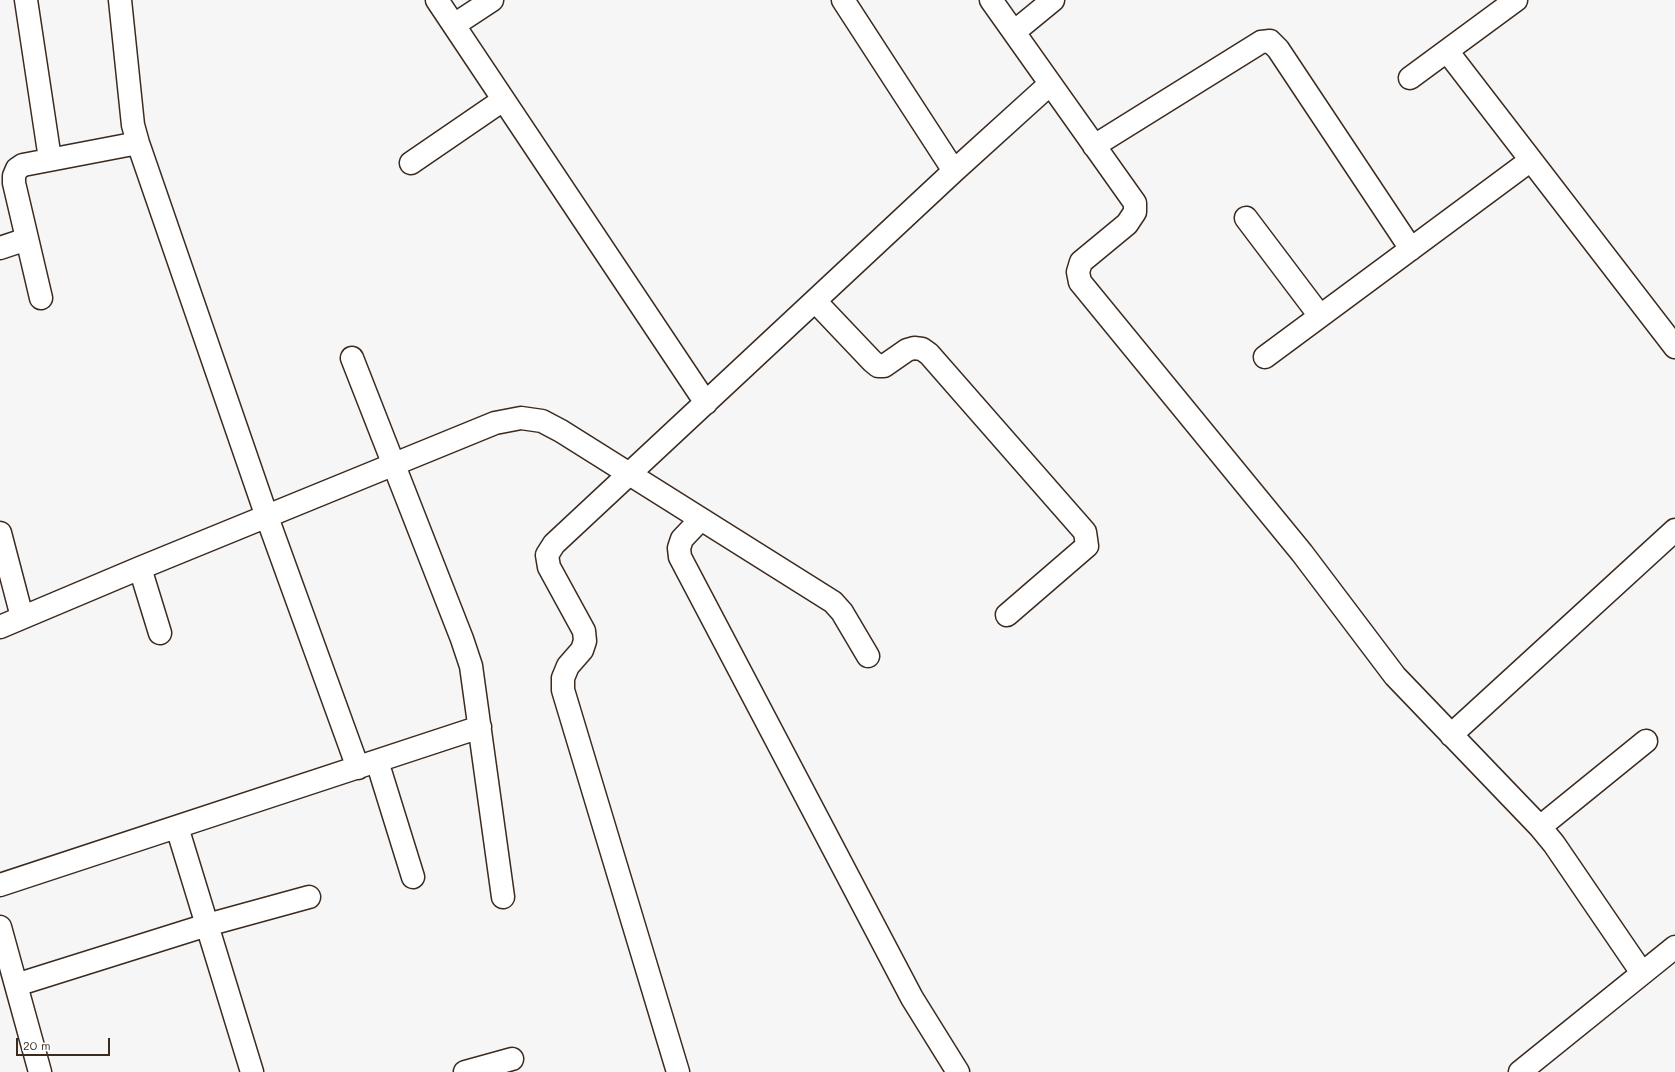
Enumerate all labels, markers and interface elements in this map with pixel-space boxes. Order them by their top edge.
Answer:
scale bar [18,1030,112,1056]
text: 20 m [23,1037,51,1053]

